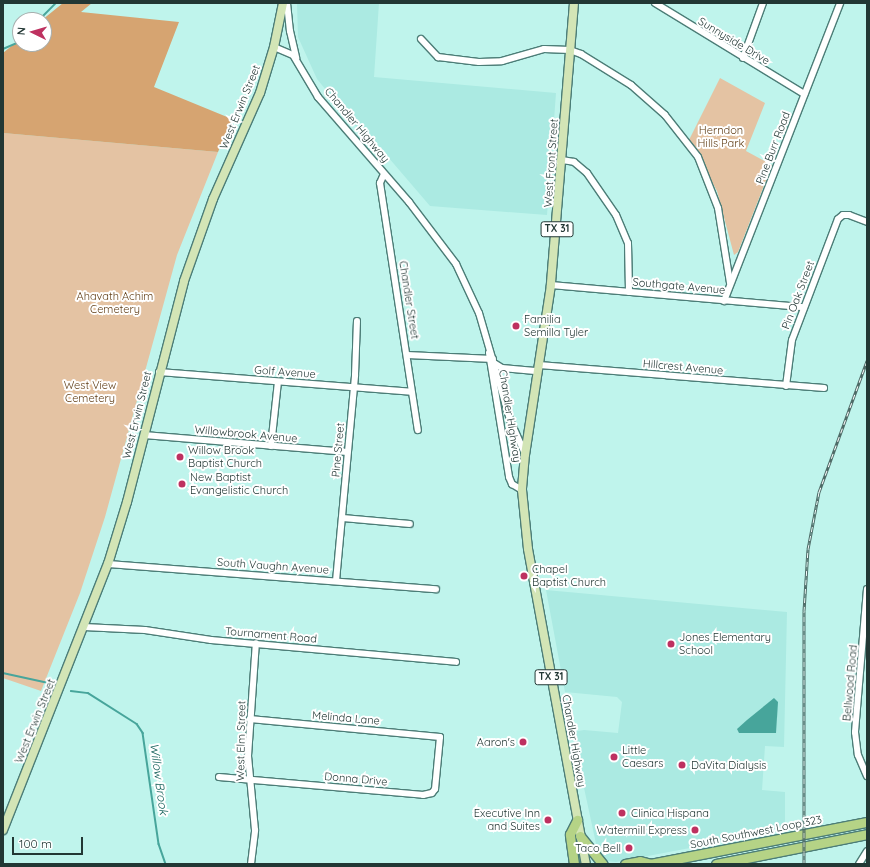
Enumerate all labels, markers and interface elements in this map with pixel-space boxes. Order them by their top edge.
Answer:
north arrow [12,12,52,52]
street label: Sunnyside Drive [696,14,772,68]
text: N [14,26,28,36]
street label: West Erwin Street [217,63,263,151]
street label: Chandler Highway [322,85,392,165]
street label: Pine Burr Road [753,110,793,186]
street label: West Front Street [541,118,561,208]
park label: Herndon Hills Park [698,124,744,150]
road number: TX 31 [540,221,574,237]
street label: Pin Oak Street [779,259,817,331]
street label: Chandler Street [396,260,422,340]
street label: Southgate Avenue [632,275,726,297]
park label: Ahavath Achim Cemetery [77,290,153,316]
place label: Familia Semilla Tyler [524,313,588,339]
marker: Familia Semilla Tyler [511,321,521,331]
street label: Hillcrest Avenue [642,357,724,377]
street label: Golf Avenue [254,363,316,381]
street label: Chandler Highway [496,369,524,463]
street label: West Erwin Street [120,370,154,460]
park label: West View Cemetery [64,379,116,405]
street label: Pine Street [329,422,347,478]
street label: Willowbrook Avenue [194,423,298,445]
place label: Willow Brook Baptist Church [188,444,262,470]
marker: Willow Brook Baptist Church [175,452,185,462]
place label: New Baptist Evangelistic Church [190,471,288,497]
marker: New Baptist Evangelistic Church [177,479,187,489]
street label: South Vaughn Avenue [217,556,329,576]
place label: Chapel Baptist Church [532,563,606,589]
marker: Chapel Baptist Church [519,571,529,581]
street label: Tournament Road [225,624,317,646]
place label: Jones Elementary School [679,631,771,657]
marker: Jones Elementary School [666,639,676,649]
street label: Bellwood Road [840,644,860,722]
road number: TX 31 [534,669,568,685]
street label: West Erwin Street [12,677,58,765]
street label: Chandler Highway [559,694,589,788]
street label: West Elm Street [234,701,248,781]
street label: Melinda Lane [312,708,380,728]
place label: Aaron's [477,735,515,749]
marker: Aaron's [518,737,528,747]
water label: Willow Brook [147,742,171,816]
place label: Little Caesars [622,744,663,770]
marker: Little Caesars [609,752,619,762]
place label: DaVita Dialysis [691,758,766,772]
marker: DaVita Dialysis [676,759,688,771]
street label: Donna Drive [324,770,388,788]
place label: Clinica Hispana [631,806,709,820]
place label: Executive Inn and Suites [474,807,540,833]
marker: Clinica Hispana [616,807,628,819]
street label: South Southwest Loop 323 [689,813,823,851]
marker: Executive Inn and Suites [543,815,553,825]
place label: Watermill Express [596,823,687,837]
marker: Watermill Express [690,825,700,835]
scale bar [14,829,85,855]
text: 100 m [19,836,52,851]
place label: Taco Bell [575,841,621,855]
marker: Taco Bell [624,843,634,853]

